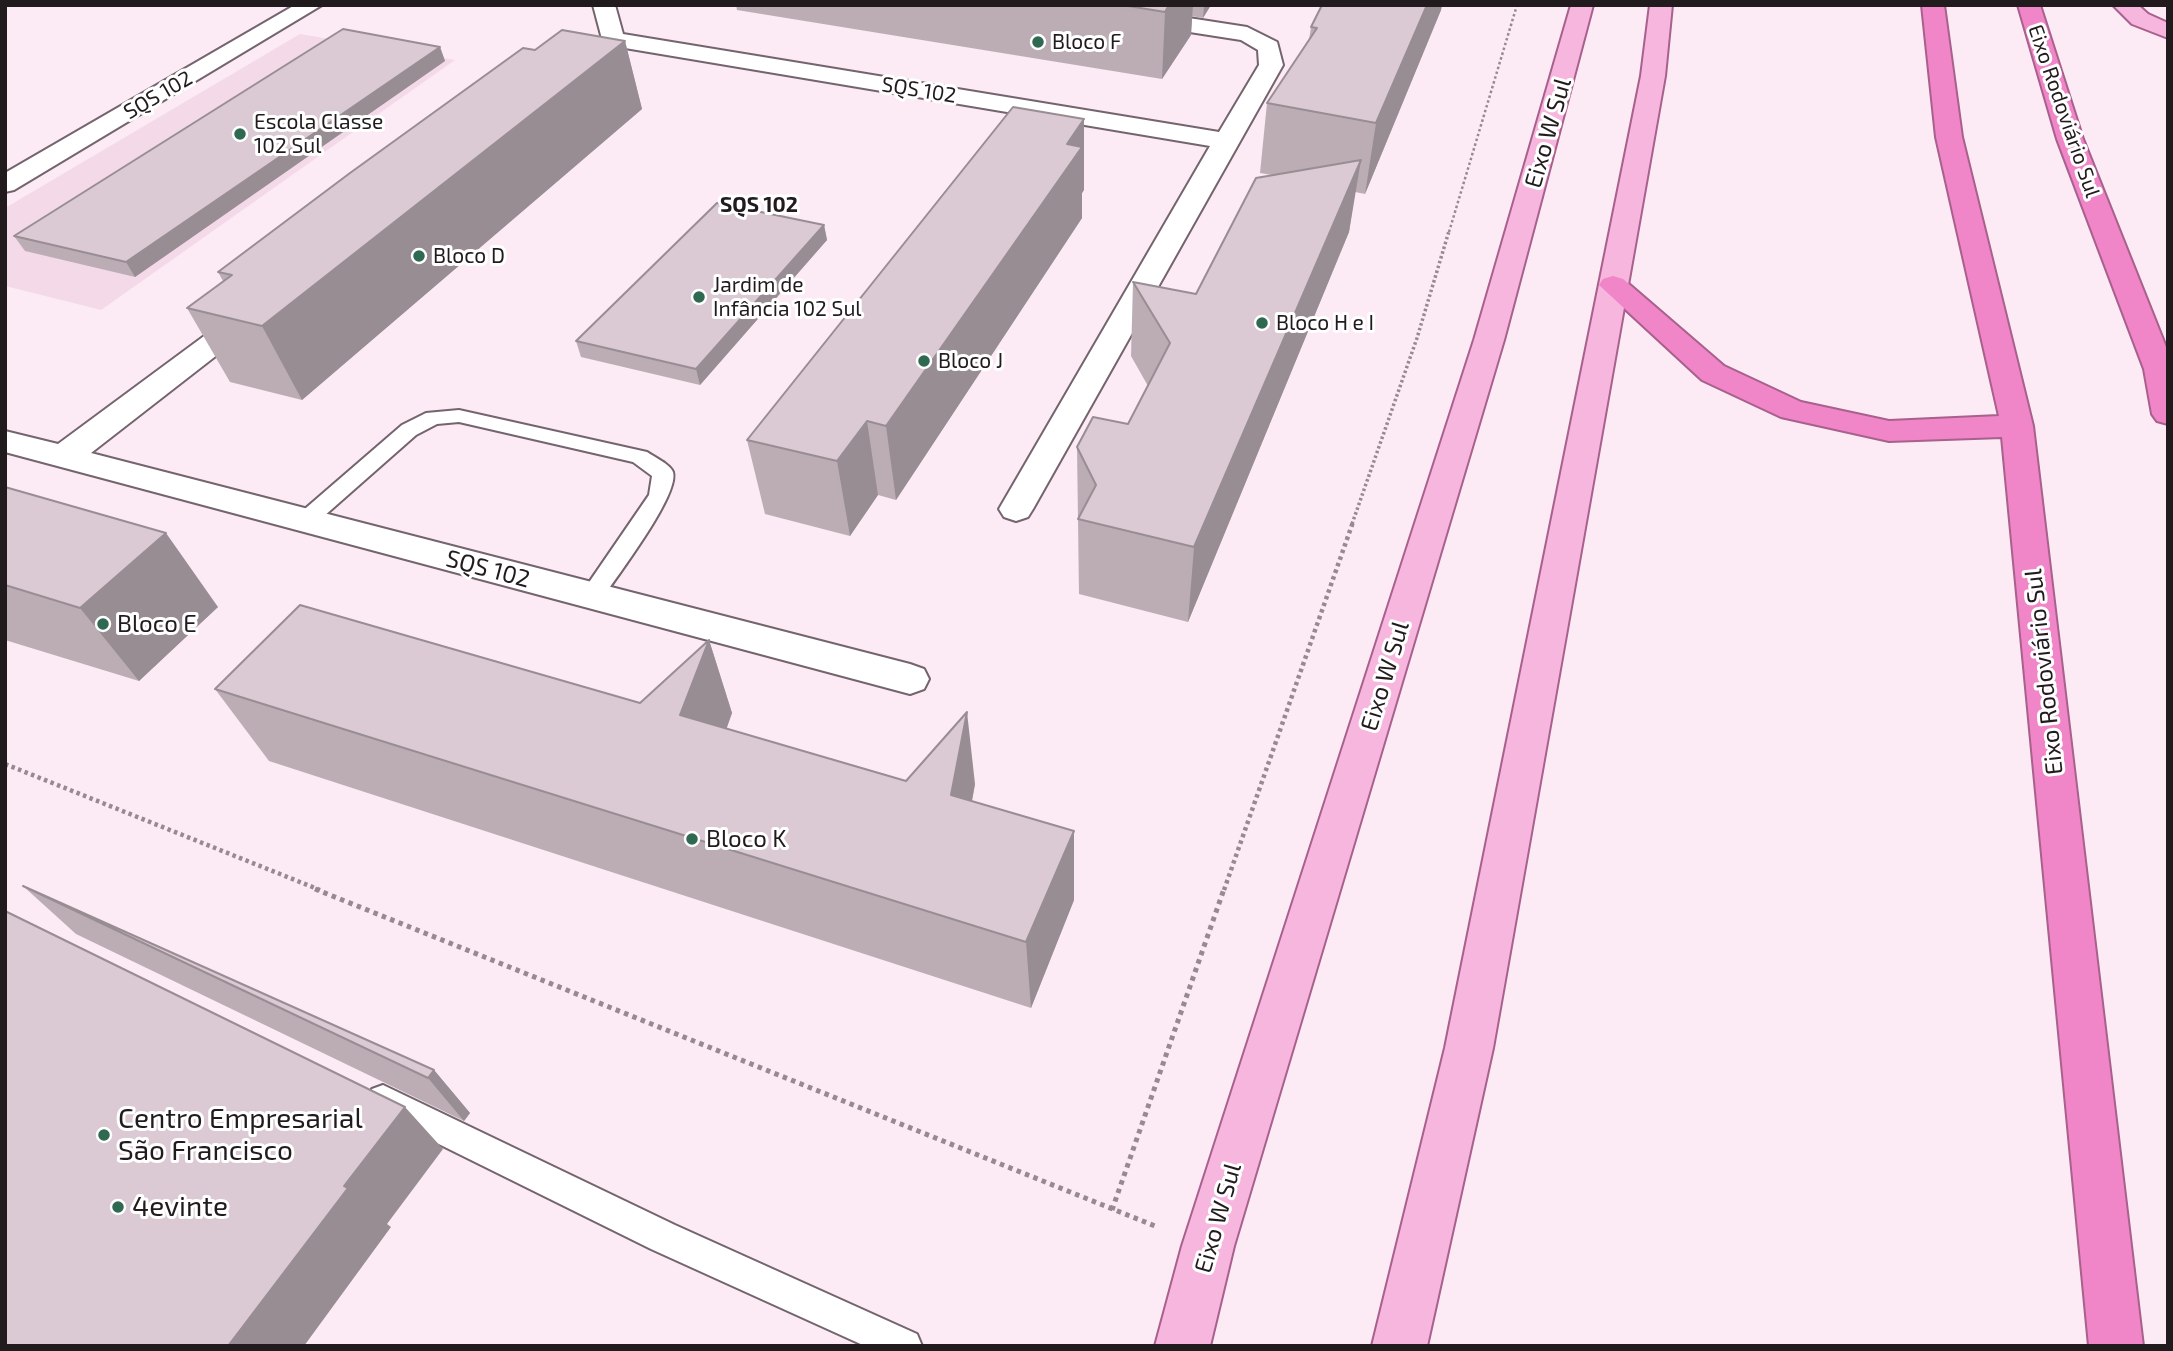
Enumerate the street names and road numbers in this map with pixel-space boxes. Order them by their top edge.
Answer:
street label: Eixo Rodoviário Sul [2023,21,2105,201]
street label: SQS 102 [119,65,197,125]
street label: SQS 102 [880,72,958,108]
street label: Eixo W Sul [1519,75,1577,191]
street label: SQS 102 [443,544,533,594]
street label: Eixo Rodoviário Sul [2019,568,2069,776]
street label: Eixo W Sul [1355,618,1415,734]
street label: Eixo W Sul [1189,1160,1247,1276]

